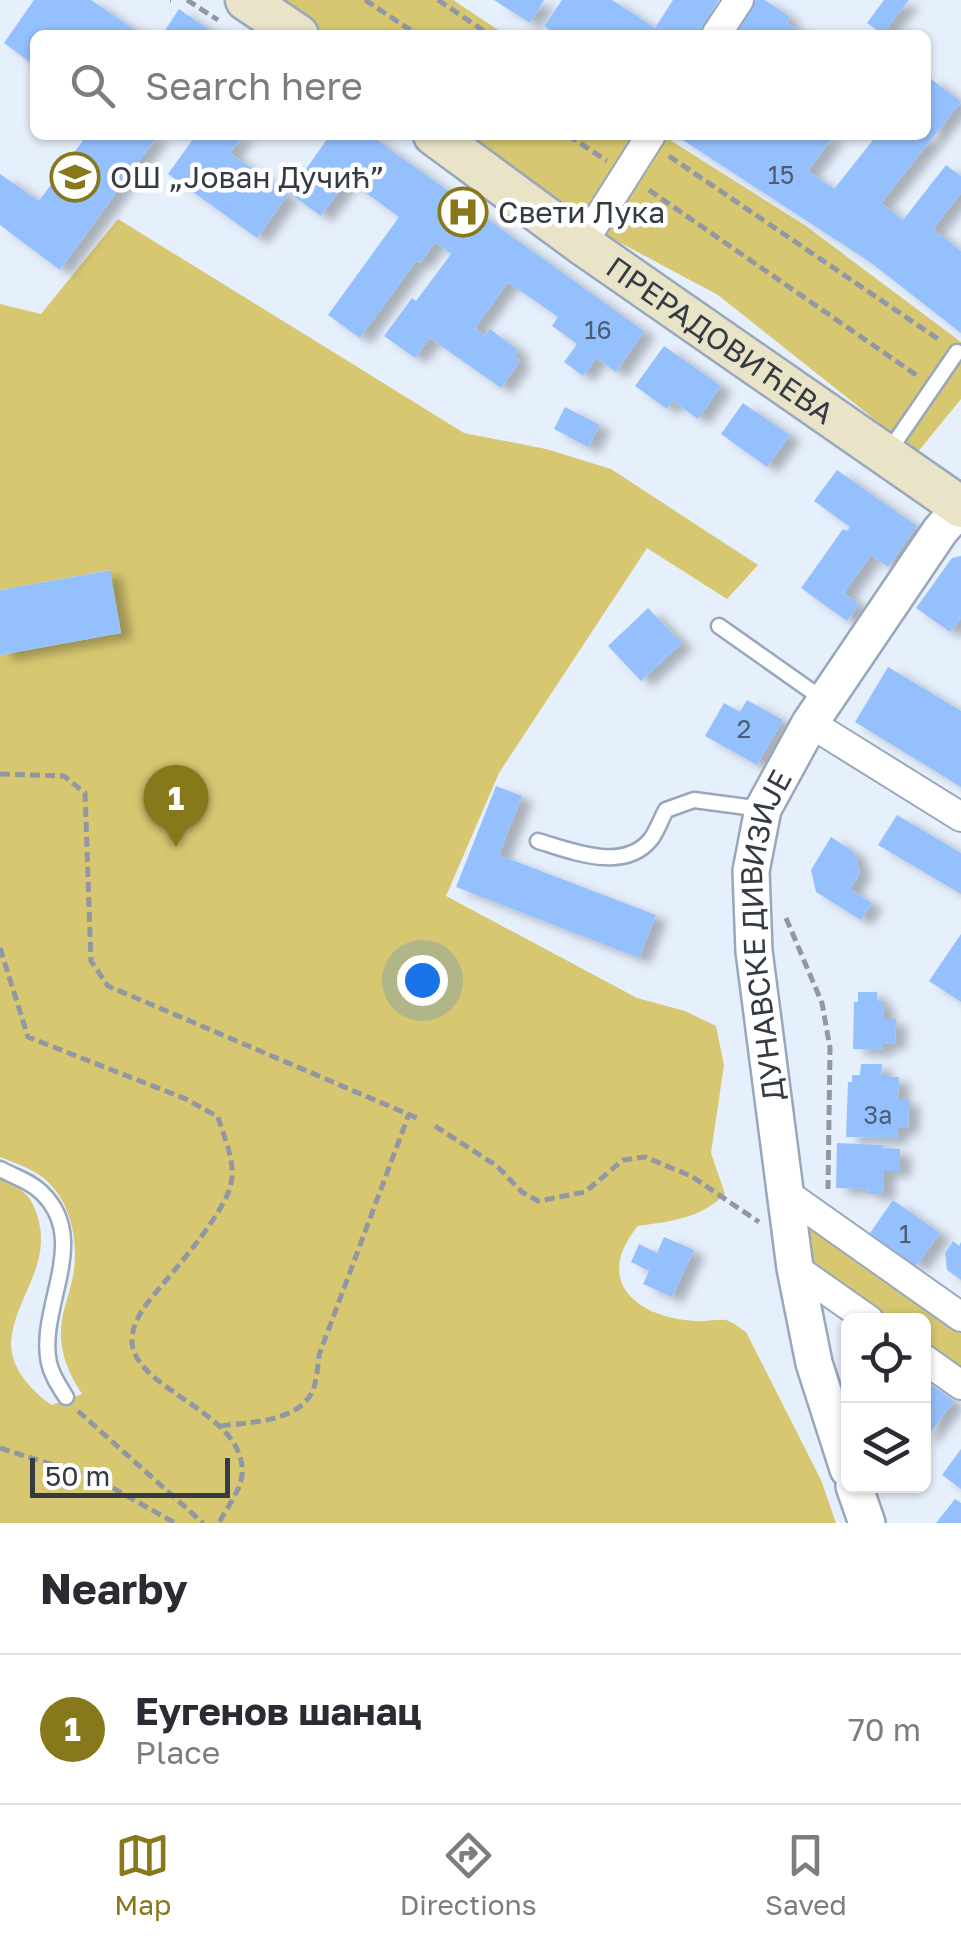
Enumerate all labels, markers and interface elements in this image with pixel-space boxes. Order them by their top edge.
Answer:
search box [30,30,931,140]
icon: search [65,58,120,113]
text: Search here [145,63,363,108]
school or university icon: ОШ „Јован Дучић” [49,151,101,203]
place label: ОШ „Јован Дучић” [110,159,385,195]
house number: 15 [768,159,794,190]
hospital icon: Свети Лука [437,186,489,238]
place label: Свети Лука [498,194,665,230]
street label: ПРЕРАДОВИЋЕВА [600,249,841,431]
house number: 16 [584,314,612,345]
house number: 2 [737,713,751,744]
pin: 1 [144,764,208,847]
street label: ДУНАВСКЕ ДИВИЗИЈЕ [733,764,799,1103]
your location [397,955,448,1006]
house number: 3a [864,1099,892,1130]
house number: 1 [899,1218,911,1249]
map controls [841,1313,931,1493]
button: locate [841,1313,931,1403]
button: layers [841,1403,931,1493]
scale bar [30,1453,230,1498]
text: 50 m [45,1459,110,1492]
text: Nearby [40,1563,188,1613]
text: Еугенов шанац [135,1688,422,1733]
text: 1 [64,1710,81,1748]
text: 70 m [848,1710,921,1748]
text: Place [135,1733,220,1771]
tab: Map [114,1828,171,1921]
tab: Directions [400,1828,537,1921]
tab: Saved [765,1828,847,1921]

